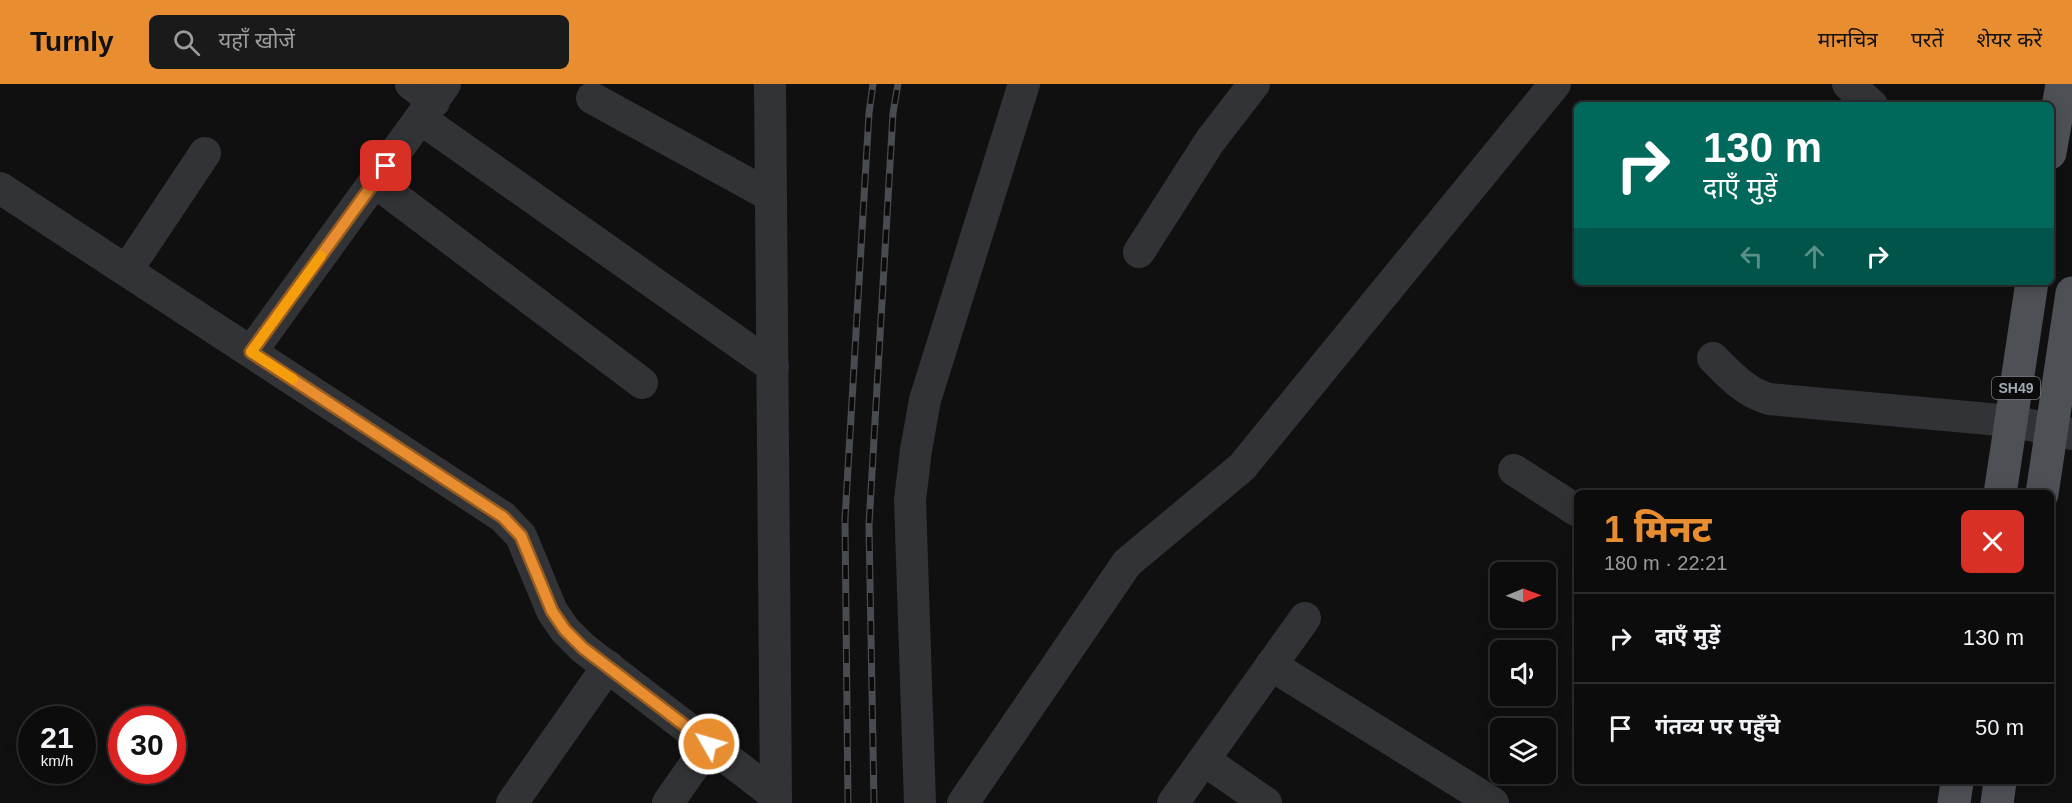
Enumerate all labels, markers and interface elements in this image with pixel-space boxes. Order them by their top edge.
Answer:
search box [149,15,569,69]
text: Turnly [30,26,113,57]
icon: search [170,26,203,59]
text: यहाँ खोजें [218,28,295,53]
text: मानचित्र [1818,28,1878,51]
text: परतें [1911,28,1943,51]
text: शेयर करें [1976,28,2042,51]
text: 130 m [1703,124,1822,171]
icon: right [1604,126,1682,204]
pin [360,140,411,191]
icon: arrive [369,149,402,182]
text: दाएँ मुड़ें [1703,173,1777,203]
icon: left [1735,240,1768,273]
icon: ahead [1798,240,1831,273]
icon: right [1861,240,1894,273]
road number: SH49 [1992,377,2040,399]
text: 1 मिनट [1604,509,1712,550]
button: close [1961,510,2024,573]
text: 180 m · 22:21 [1604,552,1727,574]
north arrow [1490,562,1556,628]
map controls [1490,562,1556,784]
icon: right [1604,622,1637,655]
text: दाएँ मुड़ें [1655,624,1720,649]
text: 130 m [1963,625,2024,650]
button: sound [1490,640,1556,706]
speed limit sign: 30 [108,706,186,784]
position arrow [677,712,741,776]
icon: arrive [1604,712,1637,745]
text: गंतव्य पर पहुँचे [1655,714,1780,739]
text: 50 m [1975,715,2024,740]
button: layers [1490,718,1556,784]
text: 21 [40,721,74,754]
text: km/h [41,752,73,769]

